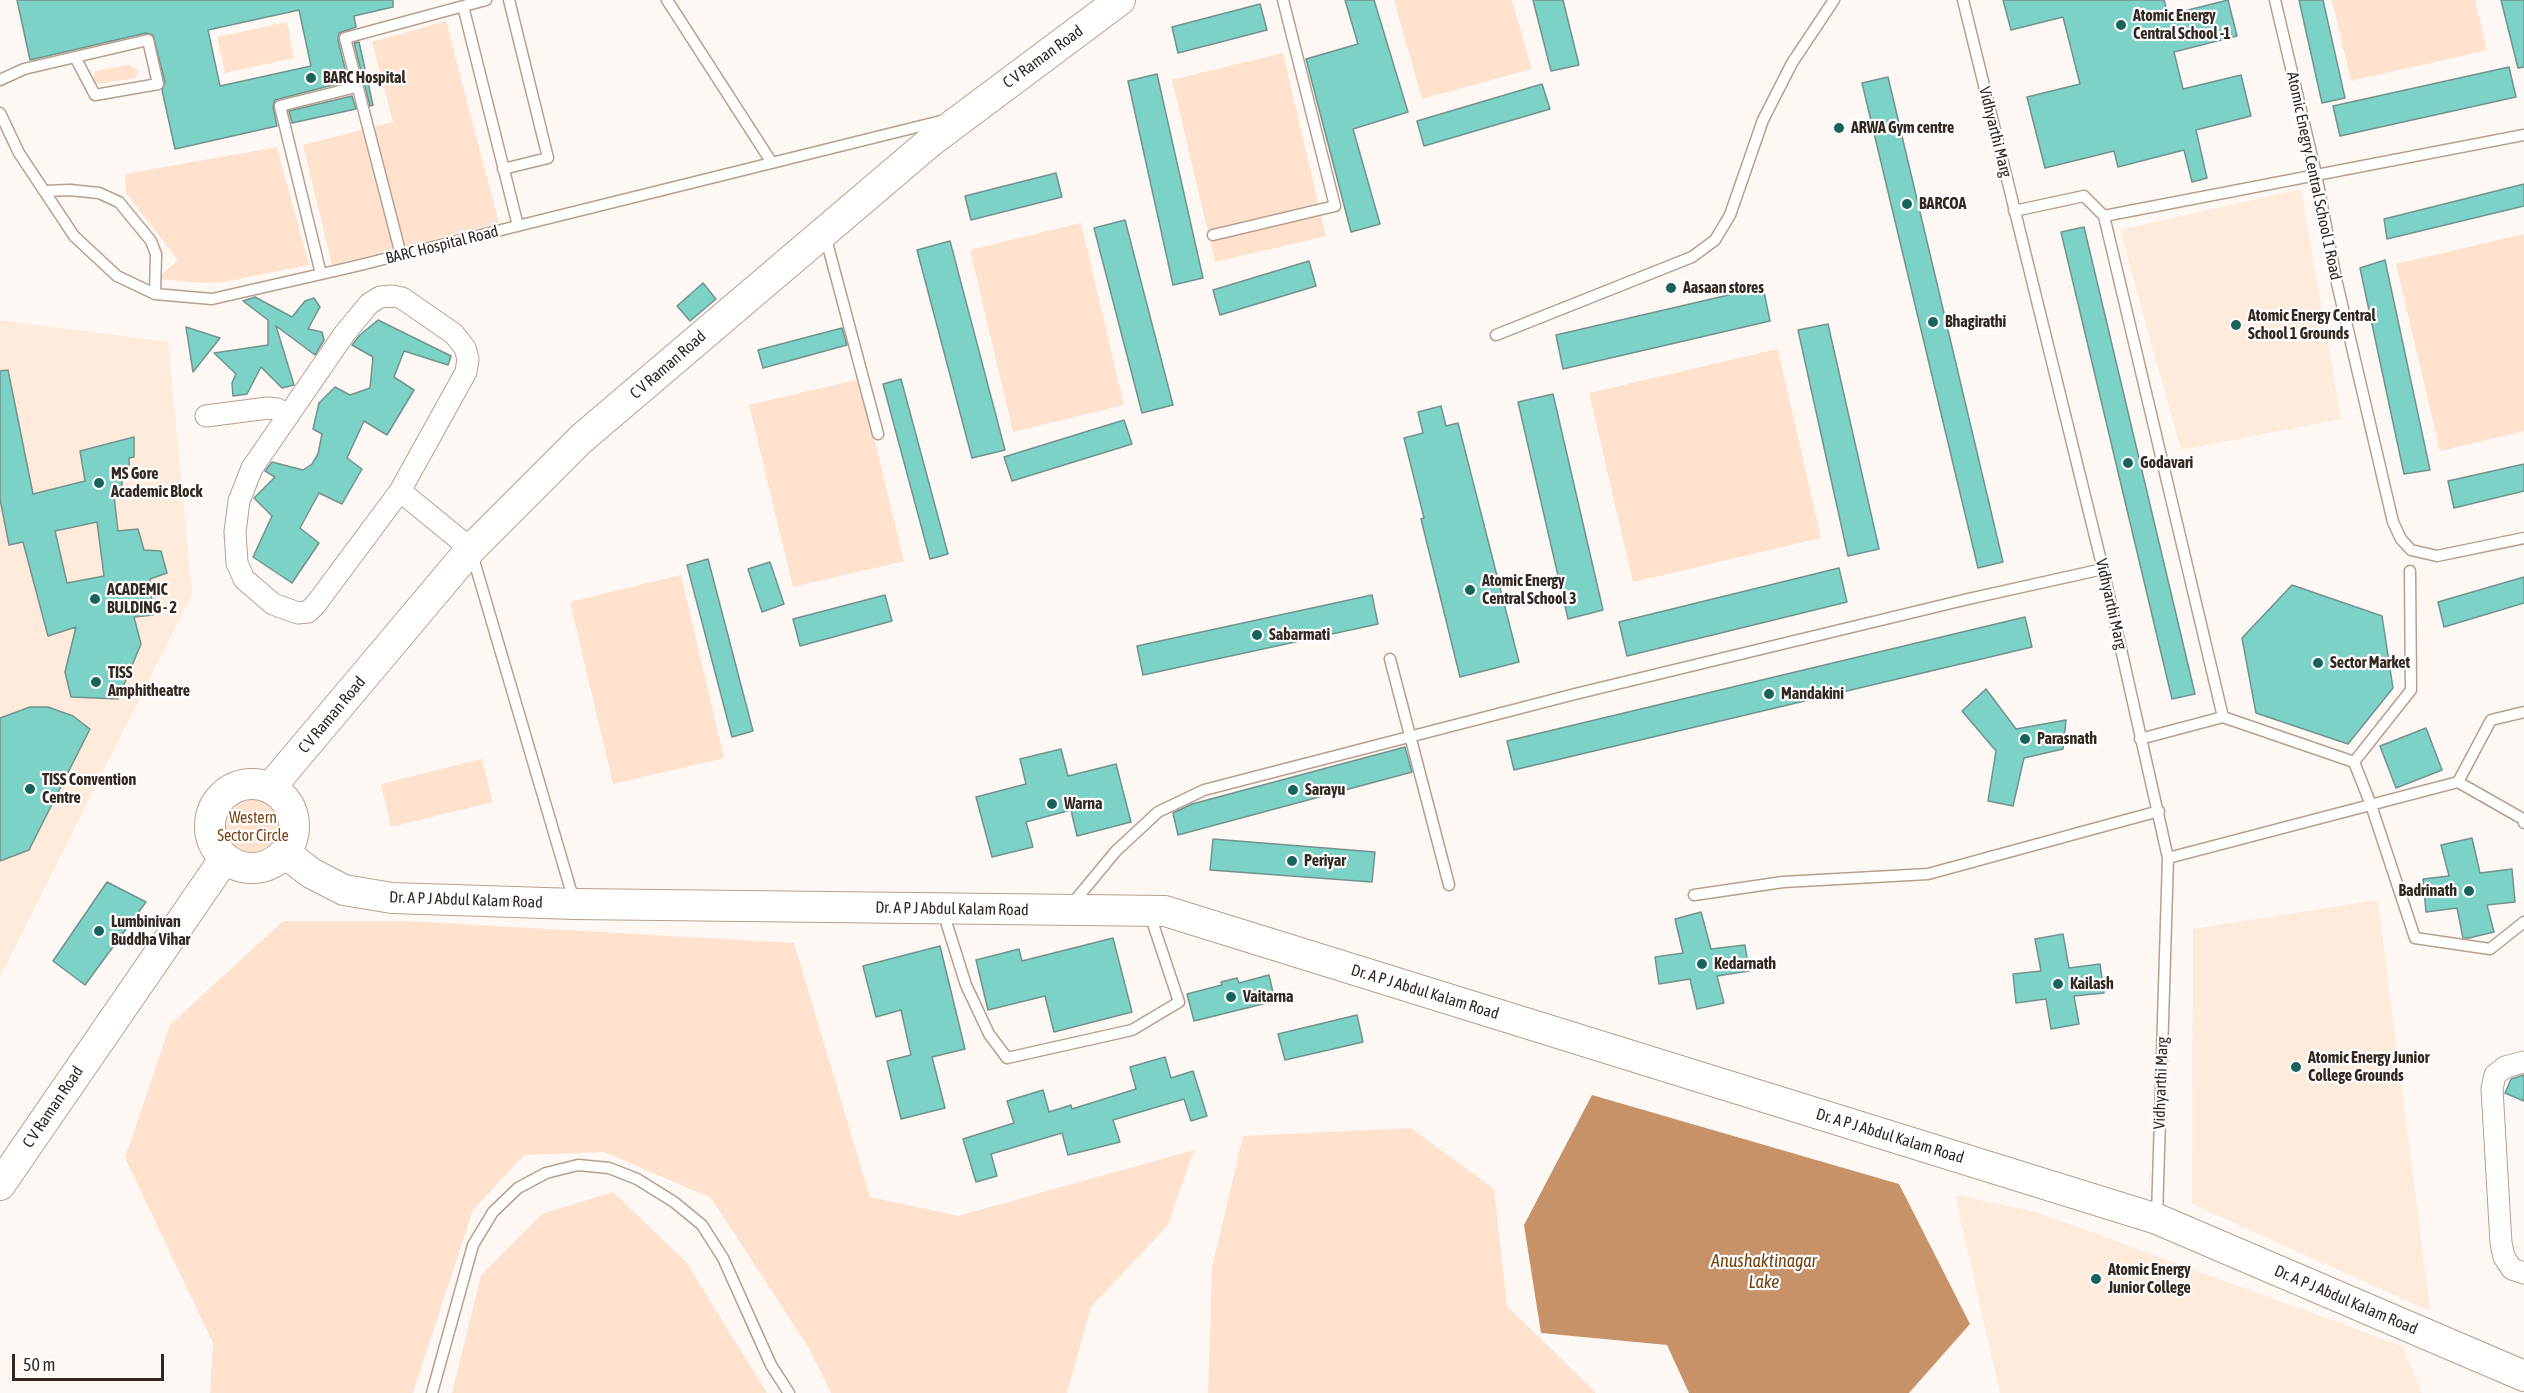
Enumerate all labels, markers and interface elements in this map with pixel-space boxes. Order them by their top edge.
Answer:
place label: Atomic Energy Central School -1 [2133,6,2231,44]
marker: Atomic Energy Central School -1 [2114,18,2128,32]
street label: C V Raman Road [999,22,1087,92]
place label: BARC Hospital [323,68,406,88]
street label: Atomic Enegry Central School 1 Road [2283,70,2345,282]
marker: BARC Hospital [304,71,318,85]
street label: Vidhyarthi Marg [1974,85,2016,179]
place label: ARWA Gym centre [1851,118,1954,138]
marker: ARWA Gym centre [1832,121,1846,135]
place label: BARCOA [1919,194,1966,214]
marker: BARCOA [1900,197,1914,211]
street label: BARC Hospital Road [384,222,500,268]
place label: Aasaan stores [1683,278,1764,298]
marker: Aasaan stores [1664,281,1678,295]
place label: Atomic Energy Central School 1 Grounds [2248,306,2376,344]
place label: Bhagirathi [1945,312,2006,332]
marker: Bhagirathi [1926,315,1940,329]
marker: Atomic Energy Central School 1 Grounds [2229,318,2243,332]
street label: C V Raman Road [626,327,710,403]
place label: Godavari [2140,453,2193,473]
marker: Godavari [2121,456,2135,470]
place label: MS Gore Academic Block [111,464,203,502]
marker: MS Gore Academic Block [92,476,106,490]
street label: Vidhyarthi Marg [2091,557,2131,651]
place label: Atomic Energy Central School 3 [1482,571,1576,609]
place label: ACADEMIC BULDING - 2 [107,580,177,618]
marker: Atomic Energy Central School 3 [1463,583,1477,597]
marker: ACADEMIC BULDING - 2 [88,592,102,606]
place label: Sabarmati [1269,625,1330,645]
marker: Sabarmati [1250,628,1264,642]
place label: Sector Market [2330,653,2410,673]
marker: Sector Market [2311,656,2325,670]
place label: TISS Amphitheatre [108,663,190,701]
street label: C V Raman Road [294,673,370,757]
marker: TISS Amphitheatre [89,675,103,689]
place label: Mandakini [1781,684,1844,704]
marker: Mandakini [1762,687,1776,701]
place label: Parasnath [2037,729,2097,749]
marker: Parasnath [2018,732,2032,746]
place label: TISS Convention Centre [42,770,136,808]
place label: Sarayu [1305,780,1345,800]
marker: TISS Convention Centre [23,782,37,796]
marker: Sarayu [1286,783,1300,797]
place label: Warna [1064,794,1102,814]
marker: Warna [1045,797,1059,811]
park label: Western Sector Circle [217,808,289,846]
place label: Periyar [1304,851,1346,871]
marker: Periyar [1285,854,1299,868]
place label: Badrinath [2398,881,2457,901]
marker: Badrinath [2462,884,2476,898]
street label: Dr. A P J Abdul Kalam Road [389,888,543,912]
street label: Dr. A P J Abdul Kalam Road [875,898,1029,920]
place label: Lumbinivan Buddha Vihar [111,912,190,950]
marker: Lumbinivan Buddha Vihar [92,924,106,938]
place label: Kedarnath [1714,954,1776,974]
marker: Kedarnath [1695,957,1709,971]
street label: Dr. A P J Abdul Kalam Road [1349,960,1501,1024]
place label: Kailash [2070,974,2114,994]
marker: Kailash [2051,977,2065,991]
place label: Vaitarna [1243,987,1293,1007]
marker: Vaitarna [1224,990,1238,1004]
street label: Vidhyarthi Marg [2150,1036,2172,1130]
place label: Atomic Energy Junior College Grounds [2308,1048,2429,1086]
marker: Atomic Energy Junior College Grounds [2289,1060,2303,1074]
street label: C V Raman Road [19,1063,87,1151]
street label: Dr. A P J Abdul Kalam Road [1814,1104,1966,1168]
water label: Anushaktinagar Lake [1711,1250,1817,1292]
place label: Atomic Energy Junior College [2108,1260,2191,1298]
street label: Dr. A P J Abdul Kalam Road [2272,1261,2420,1339]
marker: Atomic Energy Junior College [2089,1272,2103,1286]
scale bar [15,1342,166,1380]
text: 50 m [23,1354,55,1375]

